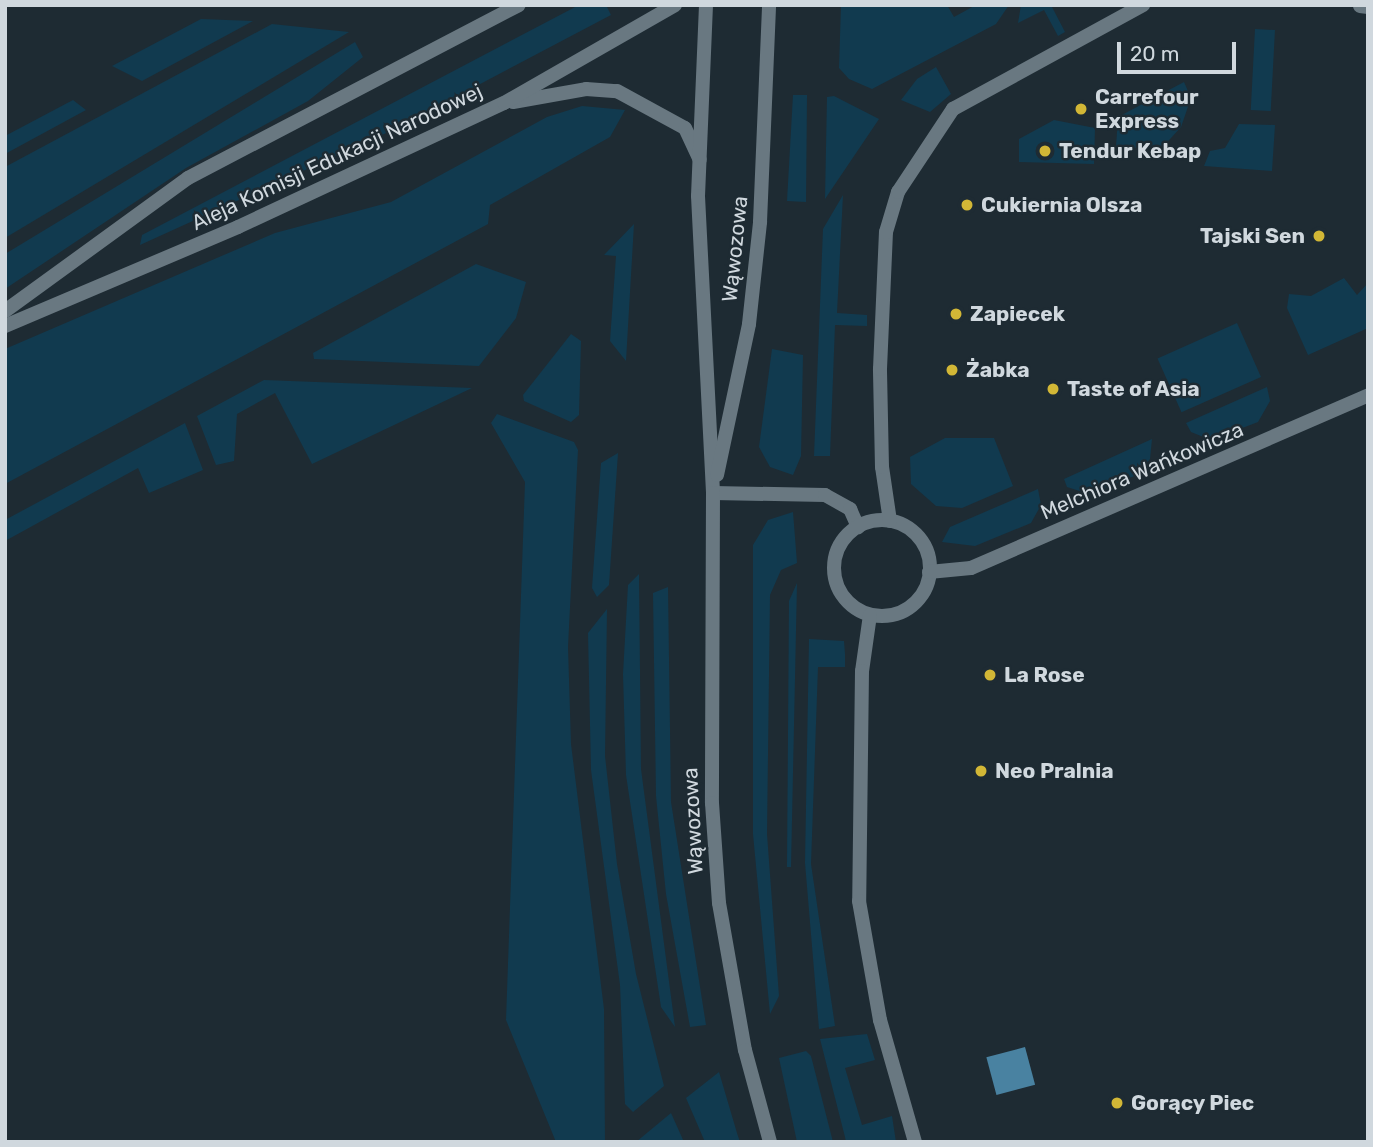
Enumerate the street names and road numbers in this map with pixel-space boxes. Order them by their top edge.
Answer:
street label: Aleja Komisji Edukacji Narodowej [188,78,486,236]
street label: Wąwozowa [717,195,753,303]
street label: Melchiora Wańkowicza [1037,417,1247,525]
street label: Wąwozowa [678,767,708,875]

